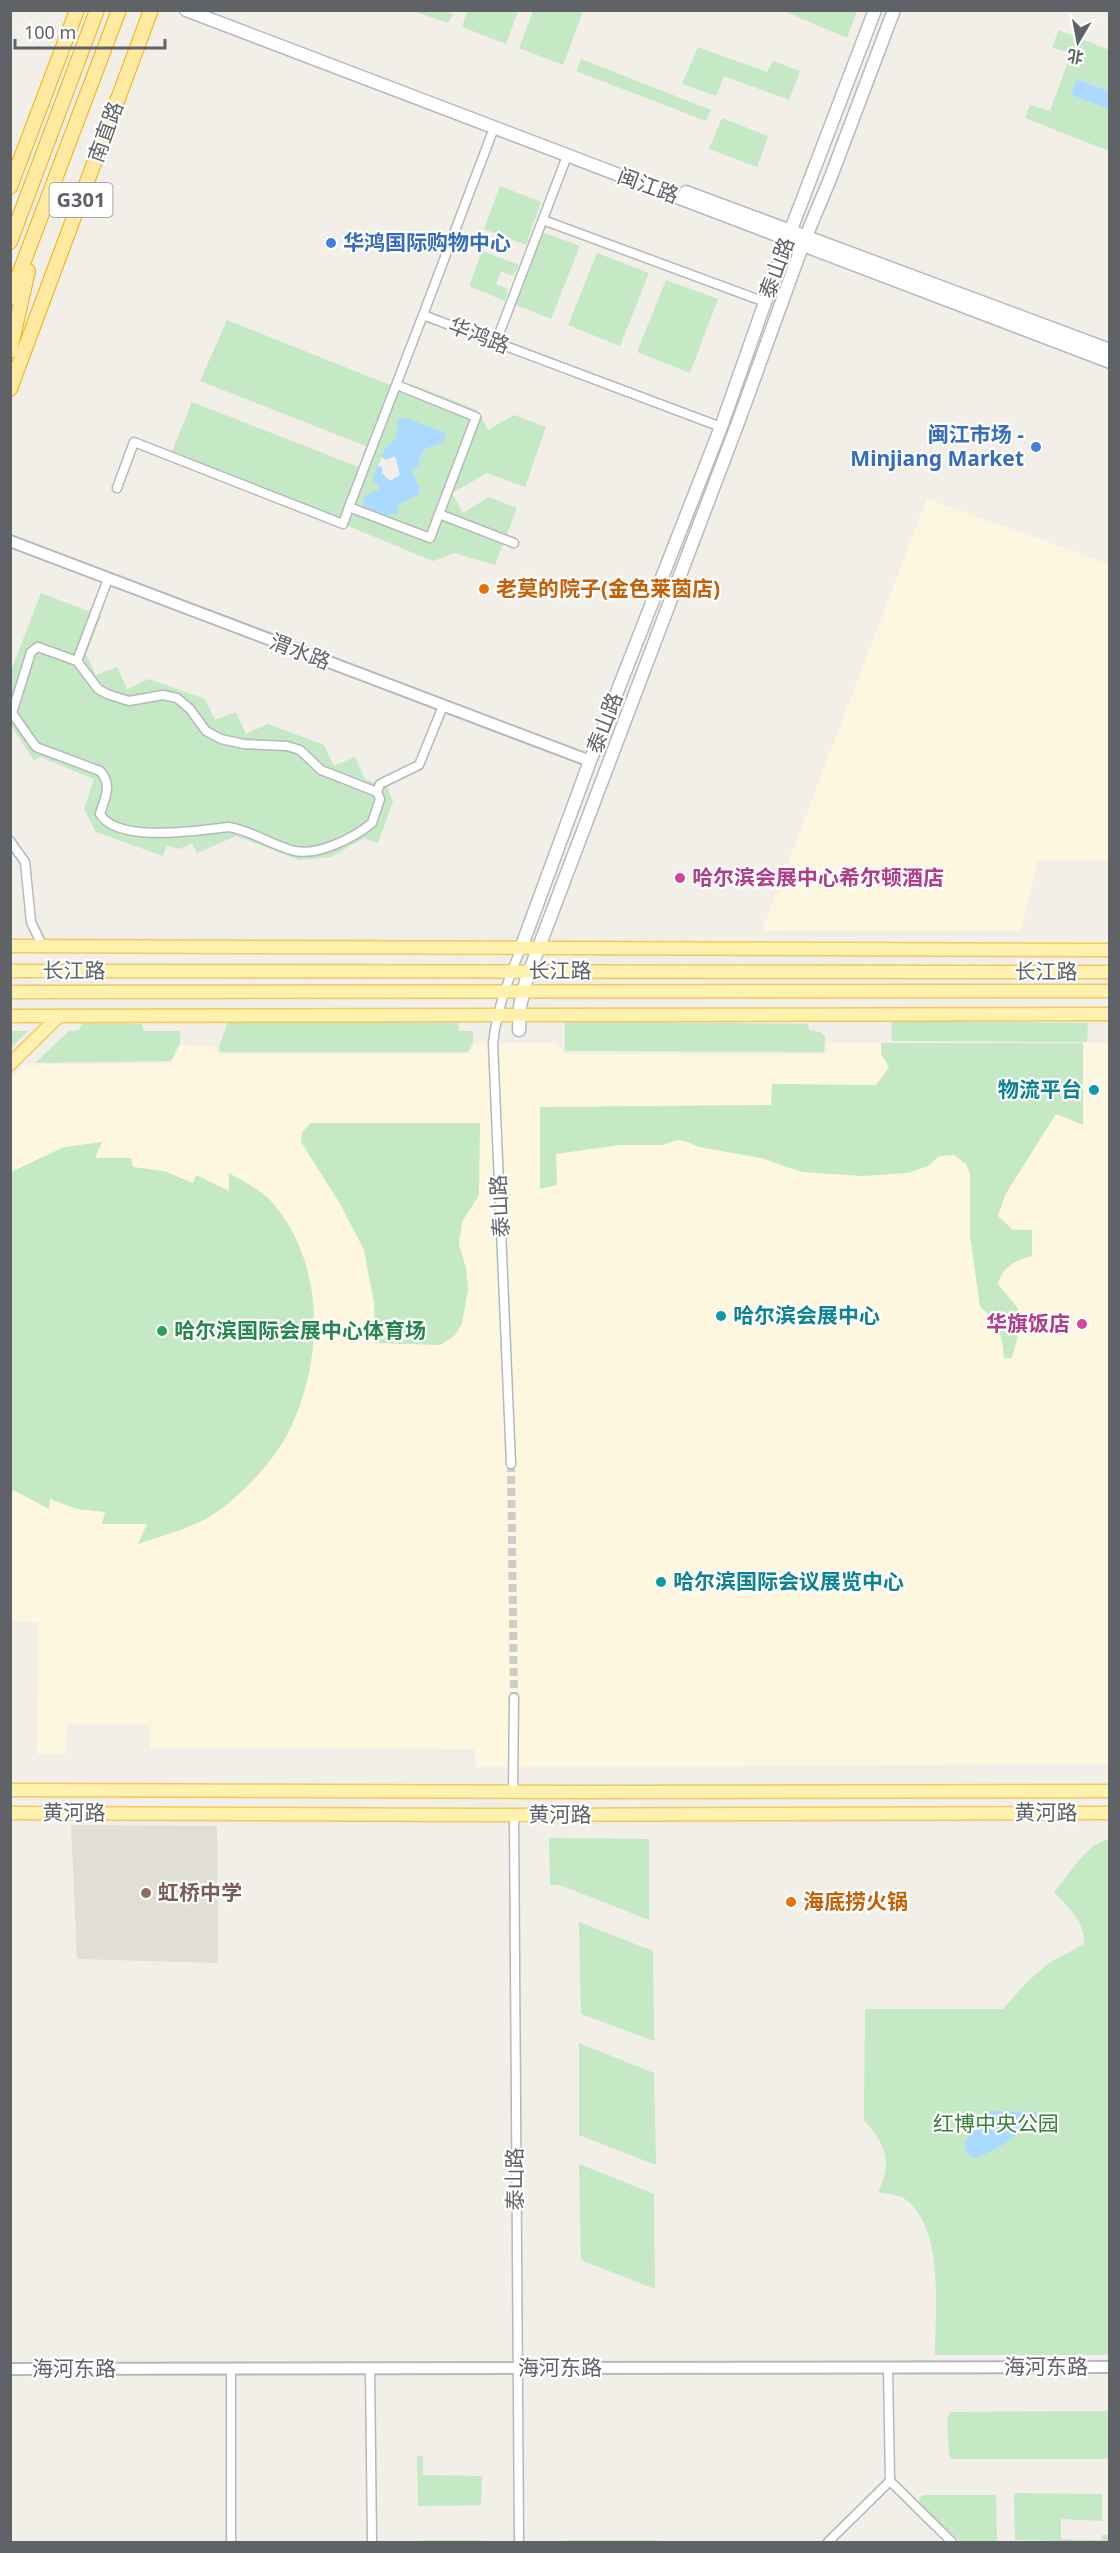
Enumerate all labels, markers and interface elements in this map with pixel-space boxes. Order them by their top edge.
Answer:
scale bar [15,12,165,50]
north arrow [1048,12,1108,72]
text: 100 m [24,20,76,44]
text: 北 [1066,45,1085,69]
street label: 南直路 [81,97,129,166]
street label: 闽江路 [614,161,683,209]
road number: G301 [50,183,112,217]
place label: 华鸿国际购物中心 [343,228,511,256]
street label: 泰山路 [752,233,800,302]
marker: 华鸿国际购物中心 [324,236,338,250]
street label: 华鸿路 [445,311,514,359]
place label: 闽江市场 - Minjiang Market [850,420,1024,472]
marker: 闽江市场 - Minjiang Market [1029,440,1043,454]
place label: 老莫的院子(金色莱茵店) [496,574,720,602]
marker: 老莫的院子(金色莱茵店) [477,582,491,596]
street label: 渭水路 [266,627,335,675]
street label: 泰山路 [580,688,628,757]
place label: 哈尔滨会展中心希尔顿酒店 [692,863,944,891]
marker: 哈尔滨会展中心希尔顿酒店 [673,871,687,885]
street label: 长江路 [43,956,106,984]
street label: 长江路 [529,956,592,984]
street label: 长江路 [1015,957,1078,985]
place label: 物流平台 [998,1075,1082,1103]
marker: 物流平台 [1087,1083,1101,1097]
street label: 泰山路 [483,1174,515,1238]
place label: 哈尔滨会展中心 [733,1301,880,1329]
marker: 哈尔滨会展中心 [714,1309,728,1323]
place label: 华旗饭店 [986,1309,1070,1337]
place label: 哈尔滨国际会展中心体育场 [174,1316,426,1344]
marker: 华旗饭店 [1075,1317,1089,1331]
marker: 哈尔滨国际会展中心体育场 [155,1324,169,1338]
place label: 哈尔滨国际会议展览中心 [673,1567,904,1595]
marker: 哈尔滨国际会议展览中心 [654,1575,668,1589]
street label: 黄河路 [43,1798,106,1826]
street label: 黄河路 [1015,1798,1078,1826]
street label: 黄河路 [529,1800,592,1828]
place label: 虹桥中学 [158,1878,242,1906]
marker: 虹桥中学 [139,1886,153,1900]
place label: 海底捞火锅 [803,1887,908,1915]
marker: 海底捞火锅 [784,1895,798,1909]
park label: 红博中央公园 [933,2109,1059,2137]
street label: 泰山路 [500,2148,528,2211]
street label: 海河东路 [1004,2352,1088,2380]
street label: 海河东路 [518,2353,602,2381]
street label: 海河东路 [32,2354,116,2382]

